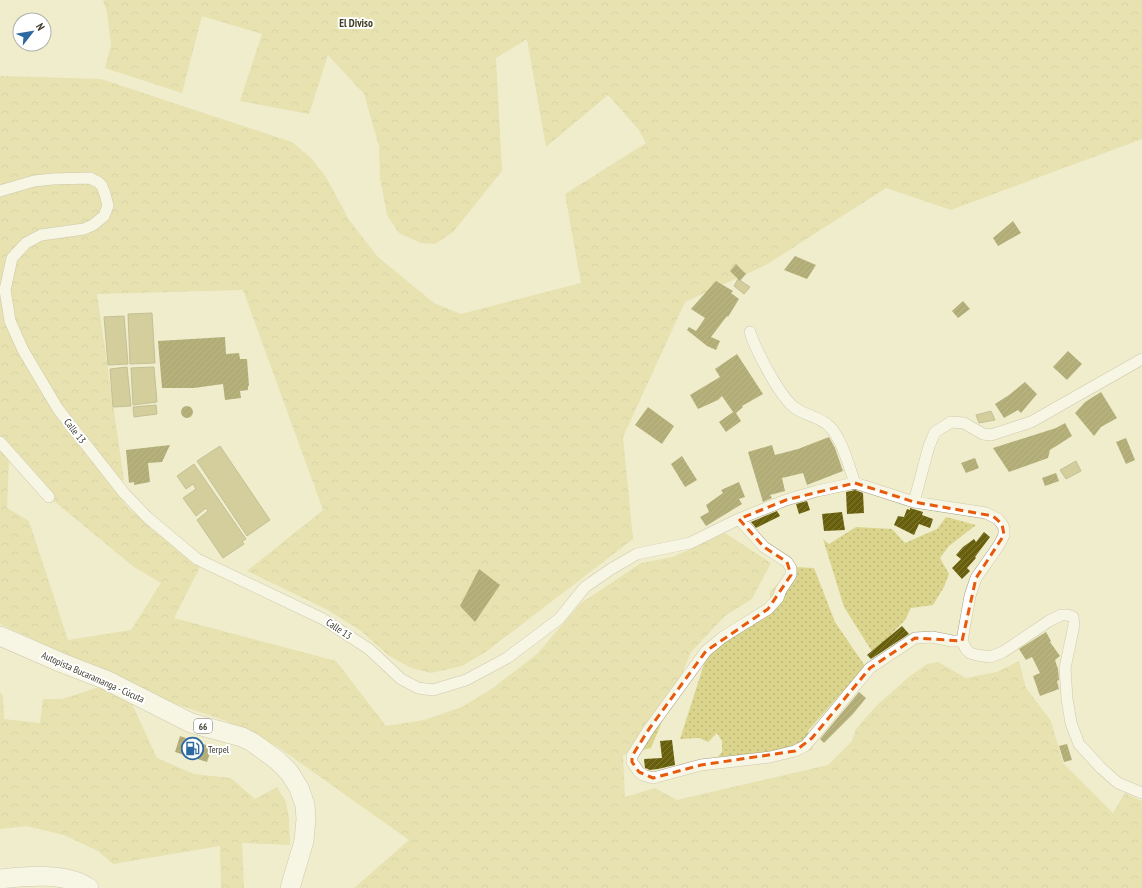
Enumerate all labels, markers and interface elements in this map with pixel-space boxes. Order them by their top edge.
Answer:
north arrow [12,12,52,52]
district label: El Diviso [339,16,373,30]
text: N [33,21,48,33]
street label: Calle 13 [61,416,89,446]
street label: Calle 13 [324,616,354,642]
street label: Autopista Bucaramanga - Cúcuta [39,648,147,706]
road number: 66 [194,719,212,733]
fuel station icon: Terpel [180,736,206,762]
place label: Terpel [208,743,230,756]

